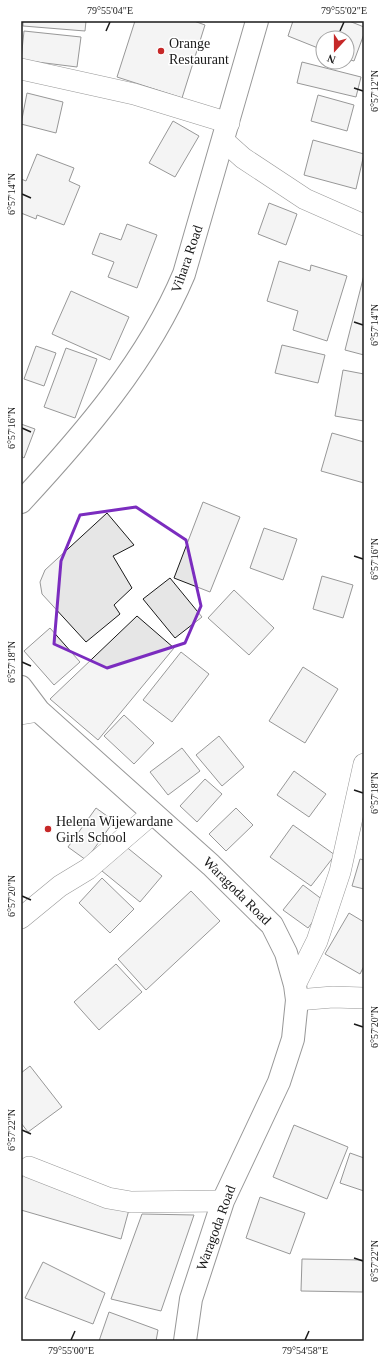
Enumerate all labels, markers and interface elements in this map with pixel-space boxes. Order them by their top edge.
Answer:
text: 79°55'04"E [87,5,133,16]
text: 79°55'02"E [321,5,367,16]
north arrow [315,30,355,70]
place label: Orange Restaurant [169,36,229,67]
marker: Orange Restaurant [156,46,166,56]
text: N [326,52,337,66]
text: 6°57'12"N [369,70,380,112]
text: 6°57'14"N [6,173,17,215]
street label: Vihara Road [168,223,206,295]
text: 6°57'14"N [369,304,380,346]
text: 6°57'16"N [6,407,17,449]
text: 6°57'16"N [369,538,380,580]
text: 6°57'18"N [6,641,17,683]
text: 6°57'18"N [369,772,380,814]
place label: Helena Wijewardane Girls School [56,814,173,845]
marker: Helena Wijewardane Girls School [43,824,53,834]
street label: Waragoda Road [200,854,274,928]
text: 6°57'20"N [6,875,17,917]
text: 6°57'20"N [369,1006,380,1048]
text: 6°57'22"N [6,1109,17,1151]
street label: Waragoda Road [194,1183,238,1273]
text: 6°57'22"N [369,1240,380,1282]
text: 79°55'00"E [48,1345,94,1356]
text: 79°54'58"E [282,1345,328,1356]

